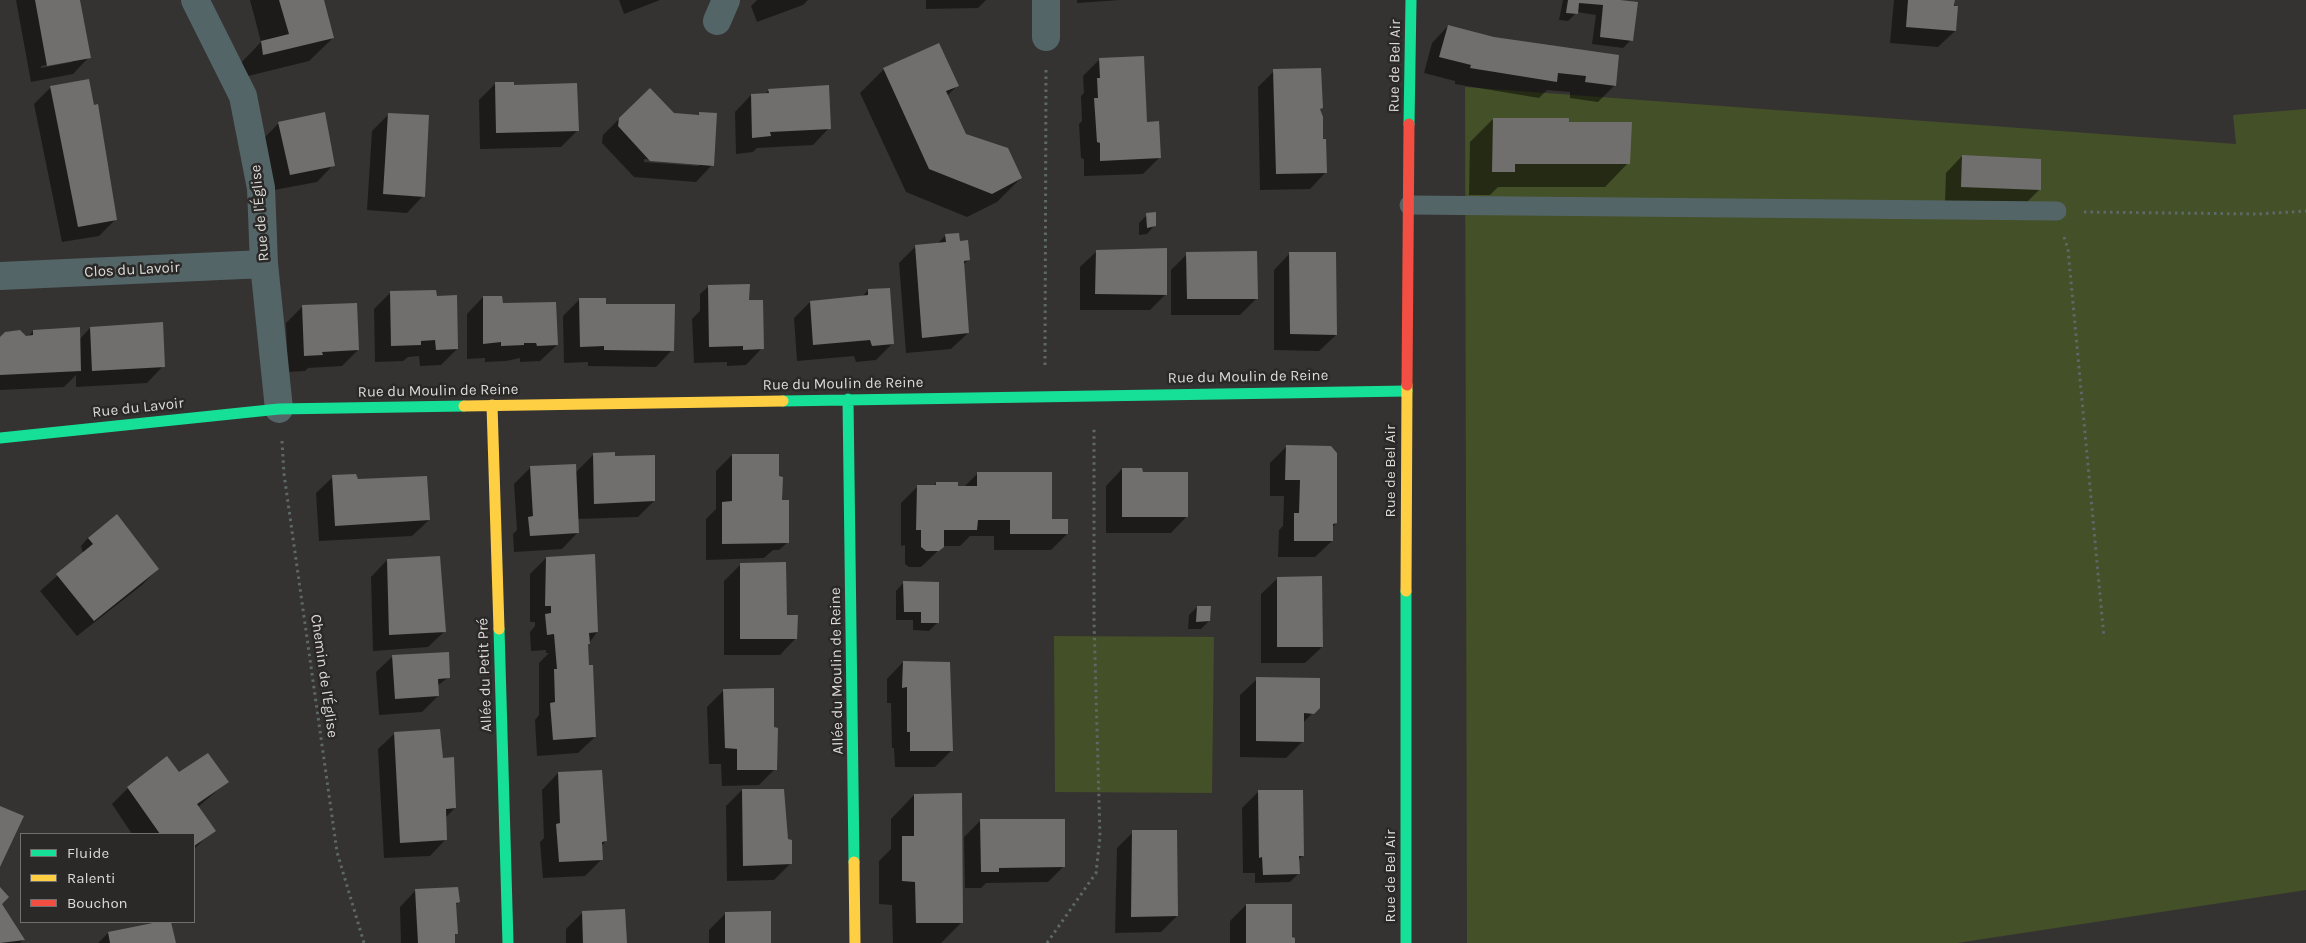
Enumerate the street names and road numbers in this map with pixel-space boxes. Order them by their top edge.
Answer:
street label: Rue de Bel Air [1385,19,1405,113]
street label: Rue de l'Église [247,164,273,262]
street label: Clos du Lavoir [84,259,180,281]
street label: Rue du Moulin de Reine [1168,367,1328,387]
street label: Rue du Moulin de Reine [763,374,923,394]
street label: Rue du Moulin de Reine [358,381,518,401]
street label: Rue du Lavoir [91,394,185,422]
street label: Rue de Bel Air [1382,425,1400,517]
street label: Allée du Moulin de Reine [827,587,847,755]
street label: Chemin de l'Église [306,613,342,739]
street label: Allée du Petit Pré [474,618,496,732]
street label: Rue de Bel Air [1382,830,1400,922]

